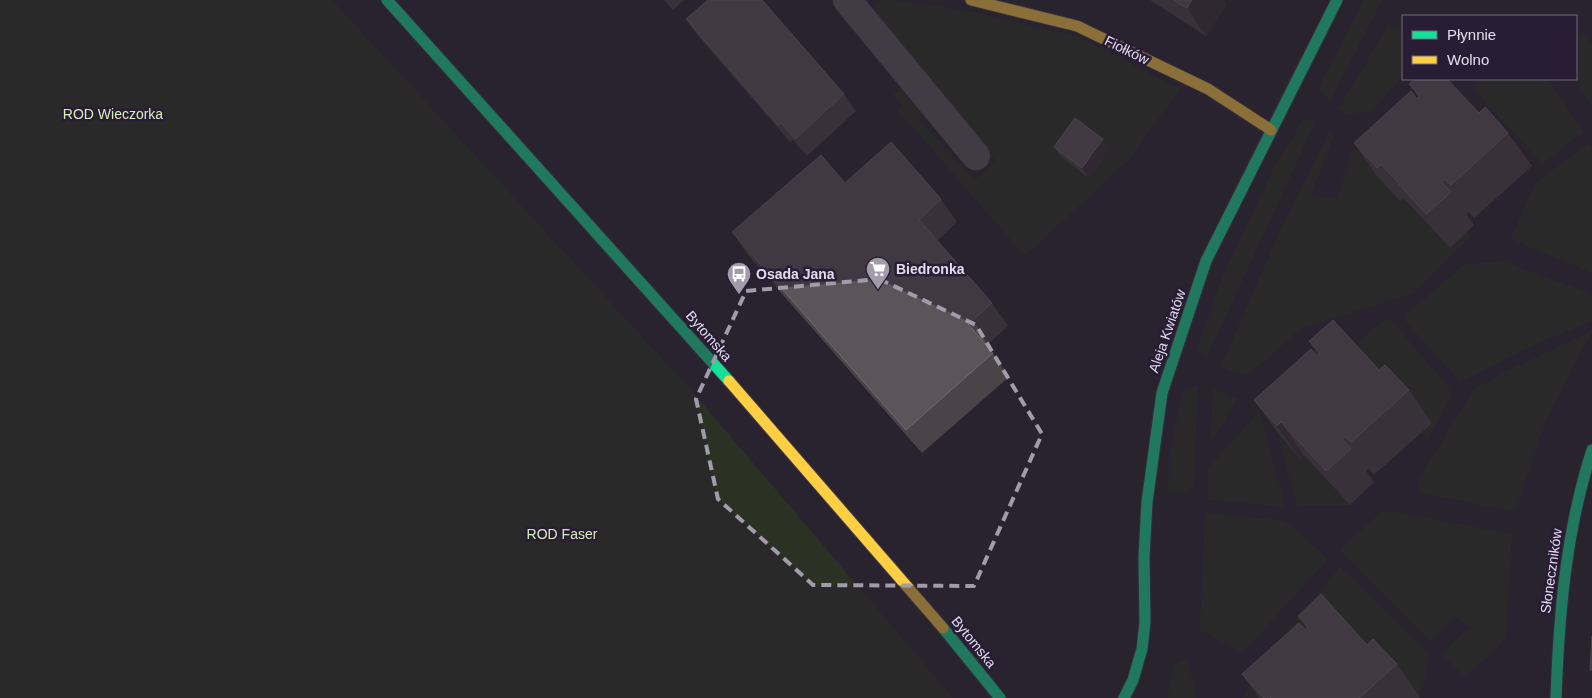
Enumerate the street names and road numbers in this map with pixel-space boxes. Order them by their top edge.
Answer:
street label: Fiołków [1102,32,1153,68]
street label: Aleja Kwiatów [1145,286,1189,375]
street label: Bytomska [683,308,735,365]
street label: Słoneczników [1537,527,1565,615]
street label: Bytomska [948,613,1000,671]

